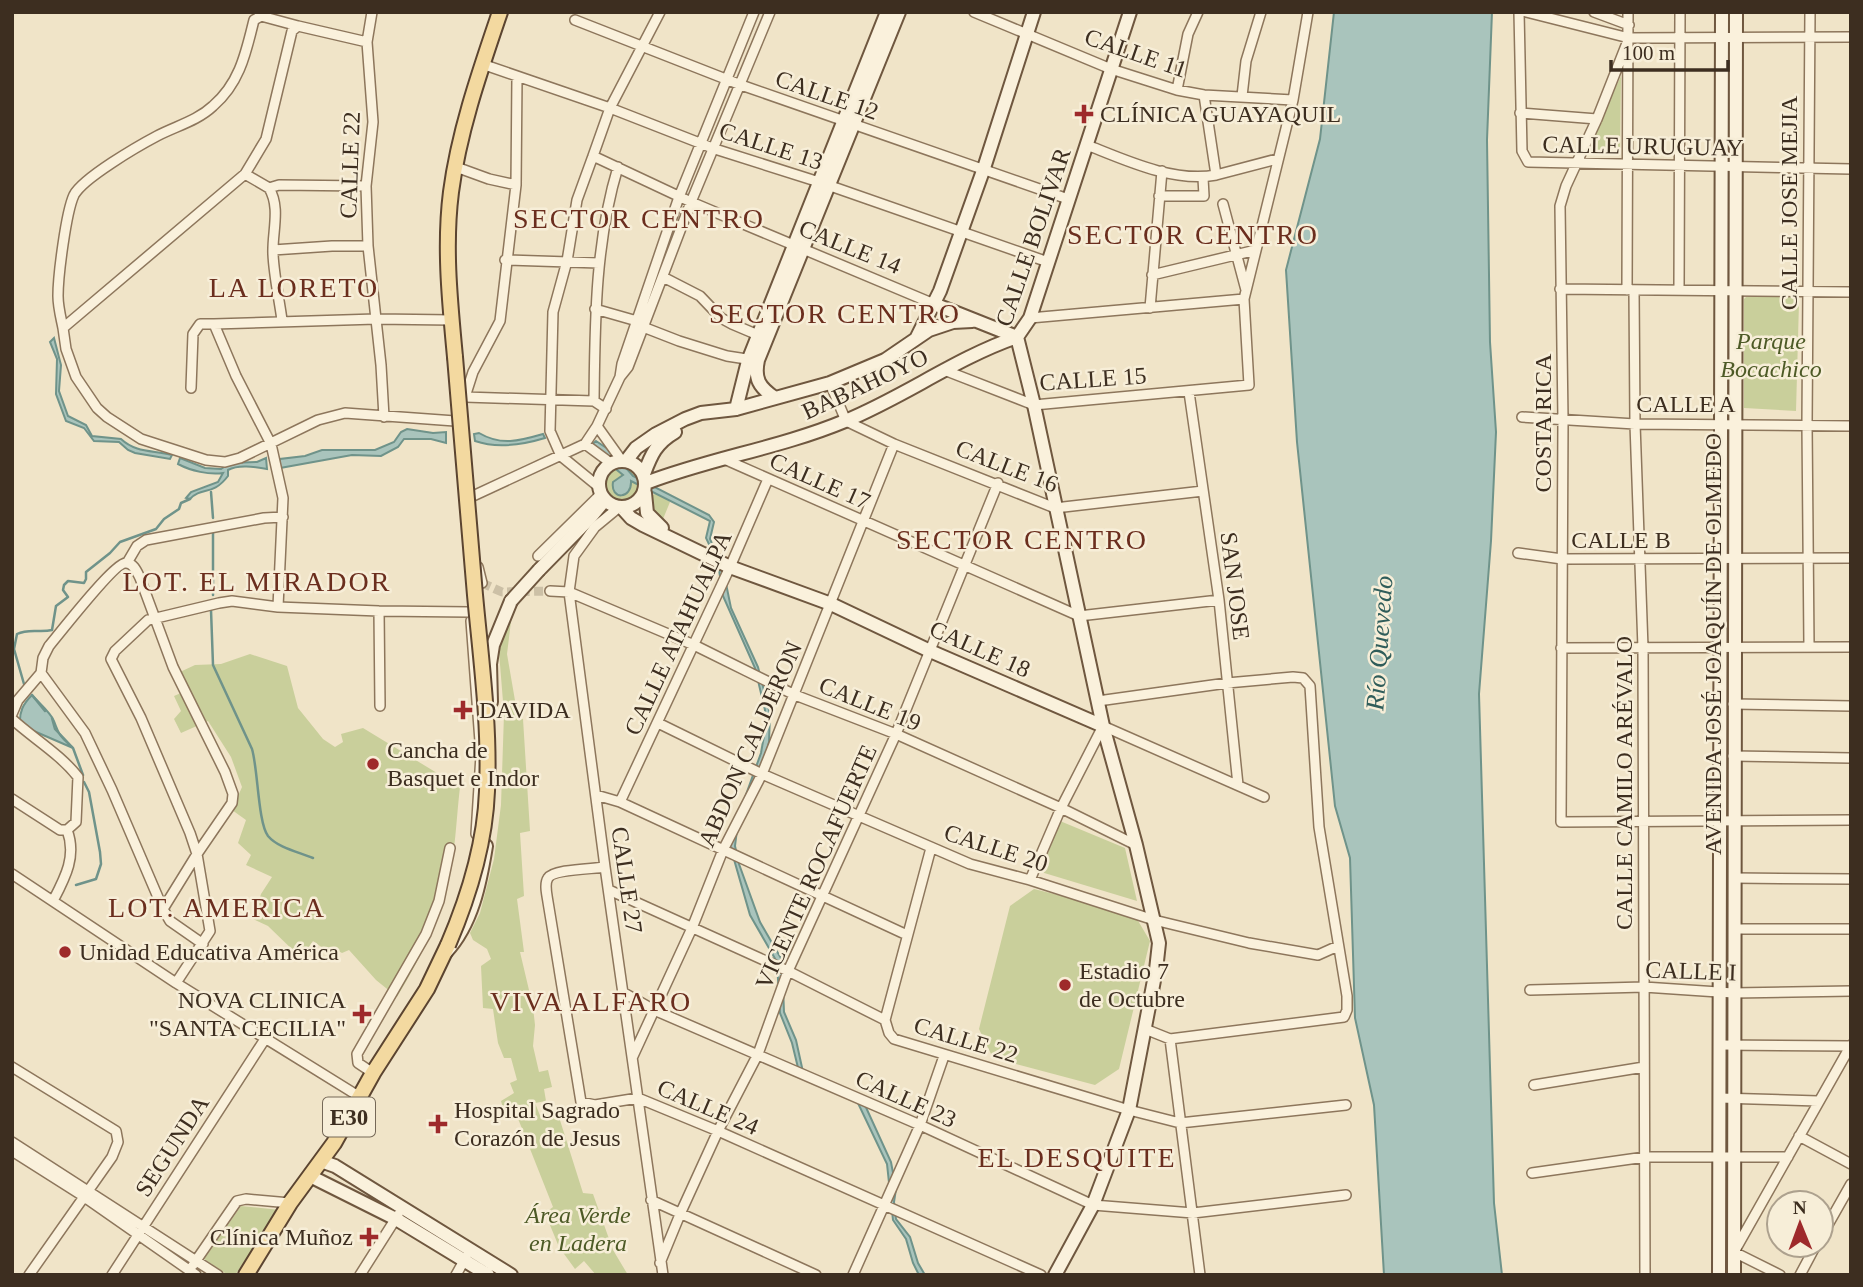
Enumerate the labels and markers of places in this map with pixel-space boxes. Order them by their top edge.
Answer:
place label: CLÍNICA GUAYAQUIL [1100,101,1341,127]
marker: CLÍNICA GUAYAQUIL [1074,104,1094,124]
place label: DAVIDA [479,697,571,723]
marker: DAVIDA [453,700,473,720]
place label: Cancha de Basquet e Indor [387,737,539,791]
marker: Cancha de Basquet e Indor [365,756,381,772]
place label: Unidad Educativa América [79,939,339,965]
marker: Unidad Educativa América [57,944,73,960]
place label: Estadio 7 de Octubre [1079,958,1185,1012]
marker: Estadio 7 de Octubre [1057,977,1073,993]
place label: NOVA CLINICA "SANTA CECILIA" [149,987,347,1041]
marker: NOVA CLINICA "SANTA CECILIA" [352,1004,372,1024]
place label: Hospital Sagrado Corazón de Jesus [454,1097,621,1151]
marker: Hospital Sagrado Corazón de Jesus [428,1114,448,1134]
place label: Clínica Muñoz [210,1224,353,1250]
marker: Clínica Muñoz [359,1227,379,1247]

